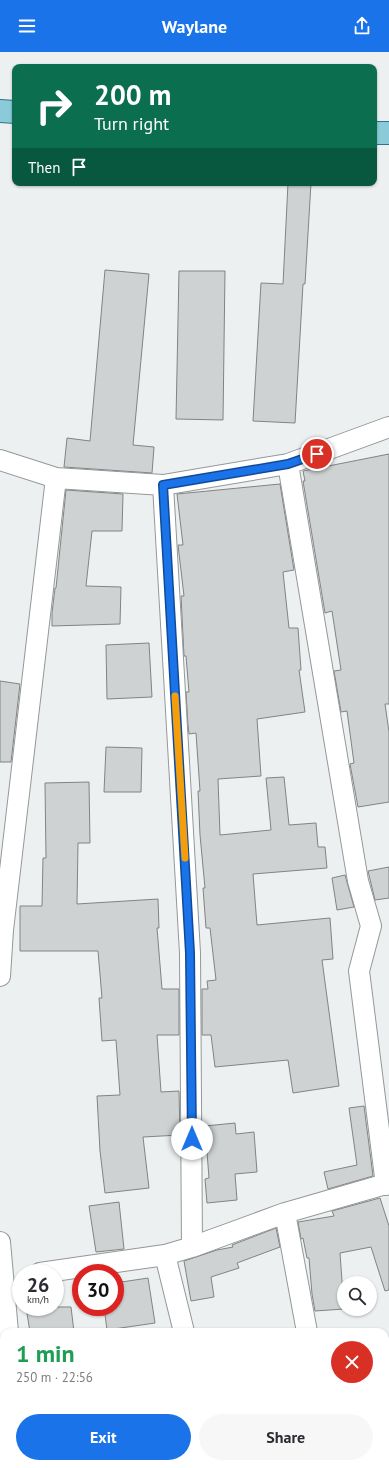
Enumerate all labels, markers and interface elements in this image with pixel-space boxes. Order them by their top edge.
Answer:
icon: menu [16,15,38,37]
text: Waylane [162,15,227,38]
icon: share [351,15,373,37]
text: 200 m [94,76,171,113]
icon: right [28,80,80,132]
text: Turn right [94,112,169,135]
icon: arrive [68,156,90,178]
text: Then [28,158,60,177]
pin [300,437,334,471]
icon: arrive [306,443,328,465]
position arrow [171,1118,213,1160]
speed limit sign: 30 [72,1264,124,1316]
text: 26 [27,1272,49,1298]
map controls [337,1276,377,1316]
button: search [337,1276,377,1316]
text: km/h [27,1293,49,1306]
text: 1 min [16,1338,75,1369]
button: close [331,1341,373,1383]
text: 250 m · 22:56 [16,1369,93,1386]
button: Exit [16,1414,191,1460]
button: Share [199,1414,373,1460]

